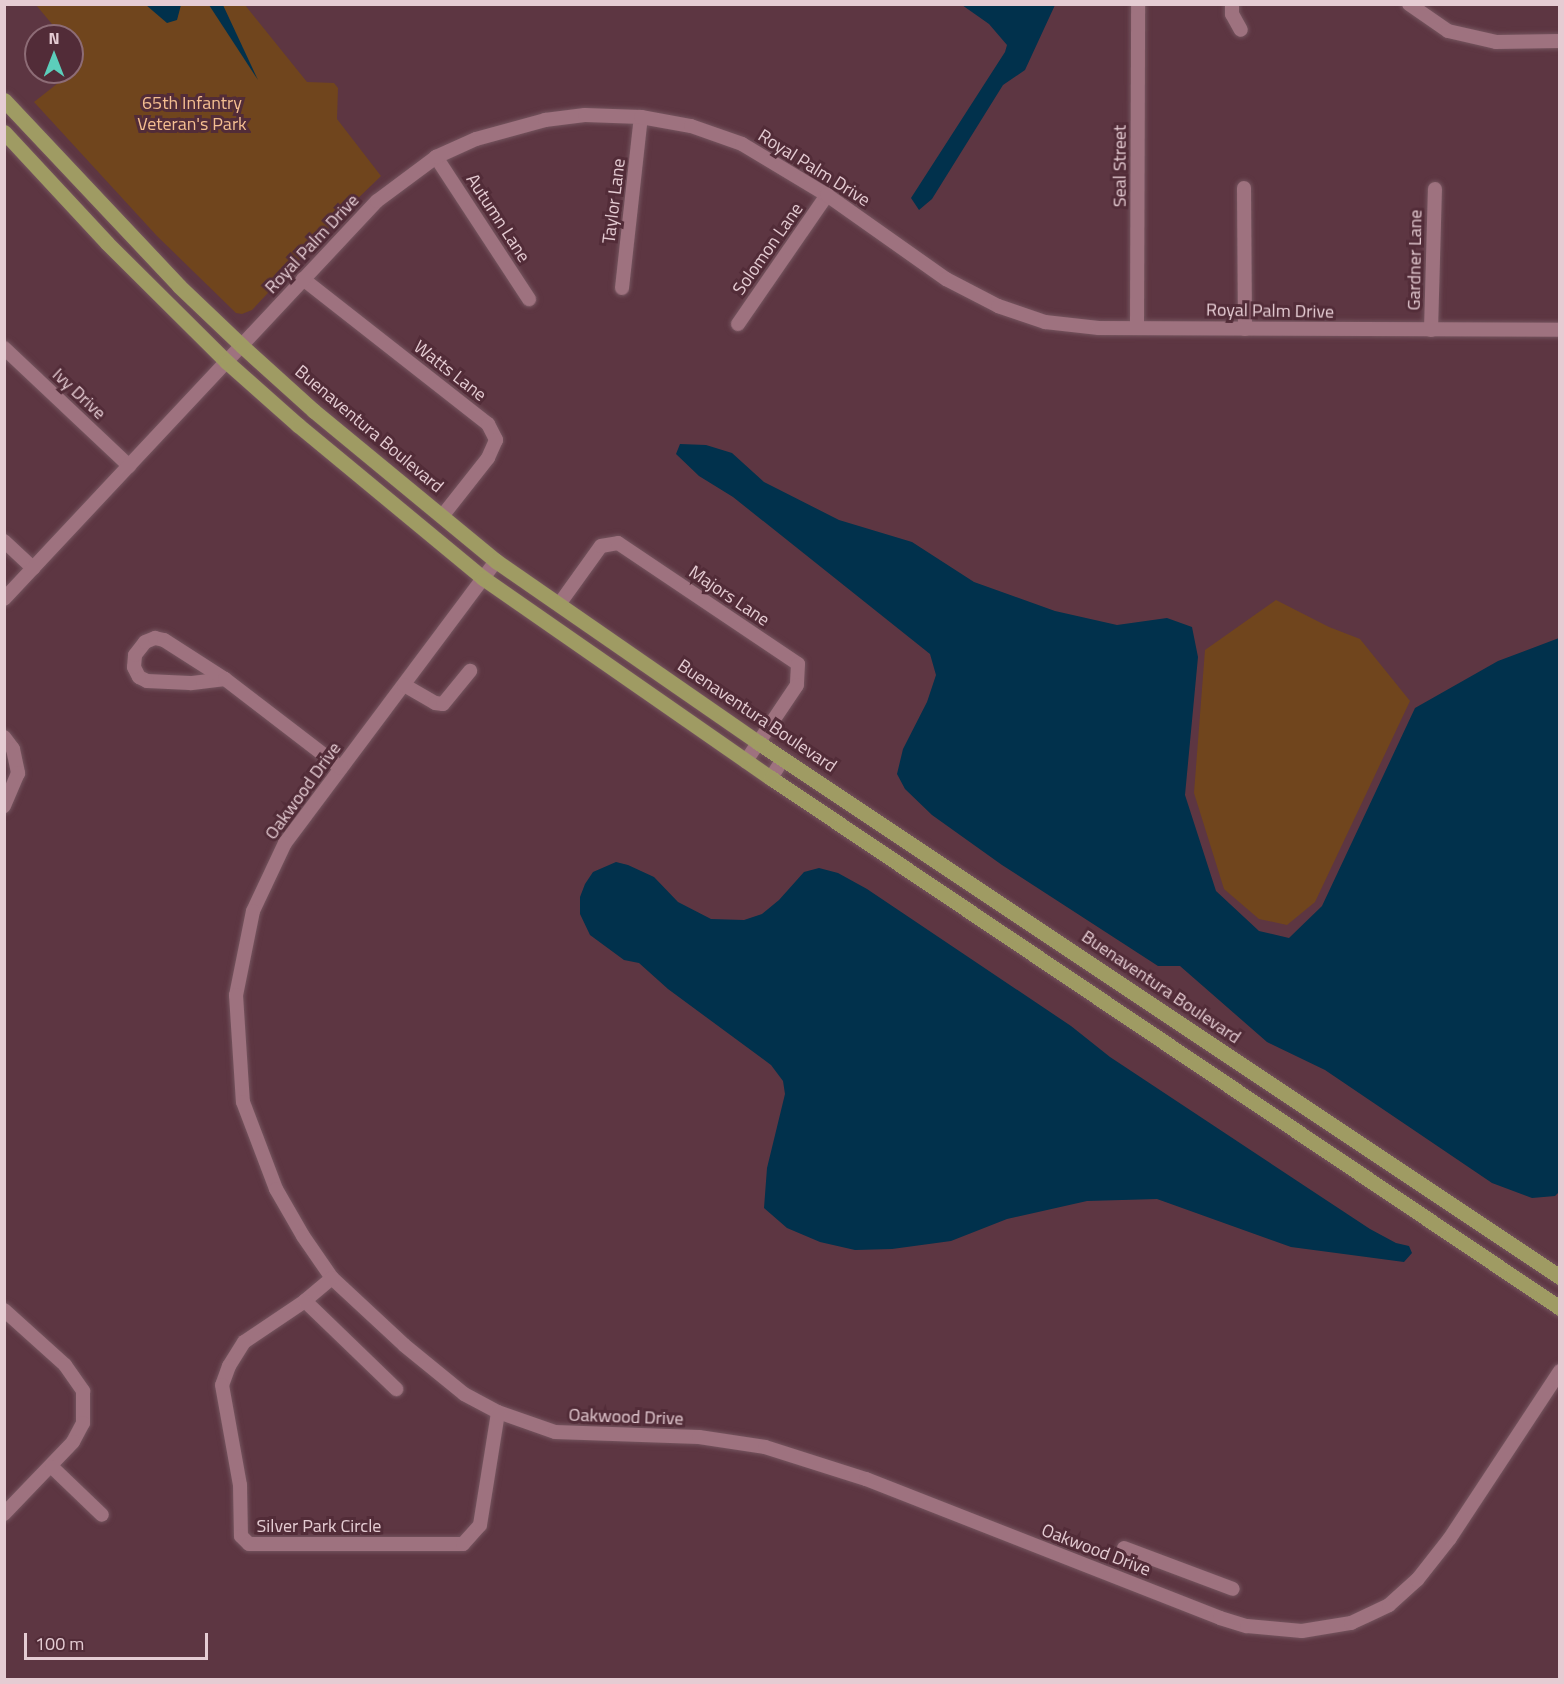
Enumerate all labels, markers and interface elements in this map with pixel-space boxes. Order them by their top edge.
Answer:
north arrow [24,24,84,84]
text: N [48,26,60,50]
park label: 65th Infantry Veteran's Park [137,93,247,136]
street label: Royal Palm Drive [754,125,874,211]
street label: Seal Street [1109,125,1131,207]
street label: Taylor Lane [598,157,630,245]
street label: Autumn Lane [461,170,535,266]
street label: Royal Palm Drive [260,190,364,298]
street label: Solomon Lane [728,199,808,299]
street label: Gardner Lane [1403,209,1427,311]
street label: Royal Palm Drive [1206,299,1334,323]
street label: Watts Lane [409,336,491,406]
street label: Buenaventura Boulevard [290,361,448,497]
street label: Ivy Drive [48,364,110,424]
street label: Majors Lane [685,561,773,631]
street label: Buenaventura Boulevard [673,655,841,777]
street label: Oakwood Drive [260,738,346,844]
street label: Buenaventura Boulevard [1077,926,1245,1048]
street label: Oakwood Drive [568,1404,684,1430]
street label: Silver Park Circle [257,1515,381,1537]
street label: Oakwood Drive [1038,1519,1154,1581]
scale bar [27,1621,212,1659]
text: 100 m [35,1630,84,1657]

